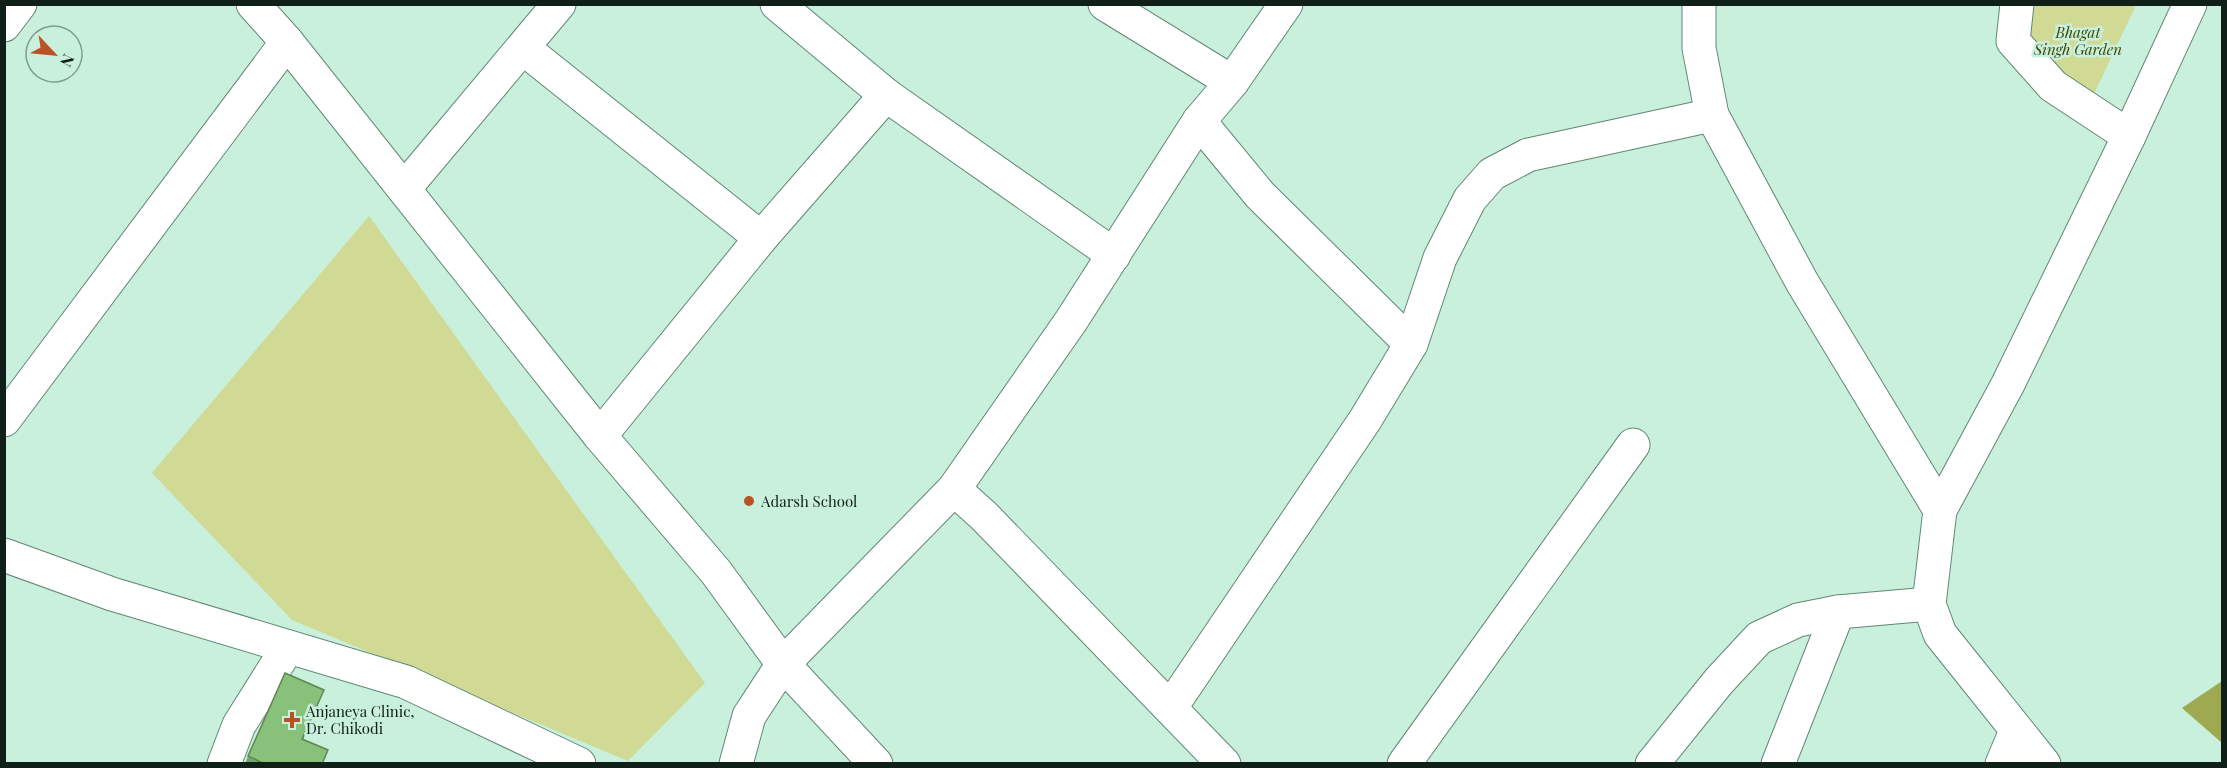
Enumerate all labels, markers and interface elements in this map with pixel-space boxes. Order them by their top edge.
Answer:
park label: Bhagat Singh Garden [2033,22,2122,59]
north arrow [24,24,84,84]
text: N [56,51,80,71]
place label: Adarsh School [760,491,857,511]
marker: Adarsh School [742,494,756,508]
place label: Anjaneya Clinic, Dr. Chikodi [305,701,414,738]
marker: Anjaneya Clinic, Dr. Chikodi [283,711,301,729]

